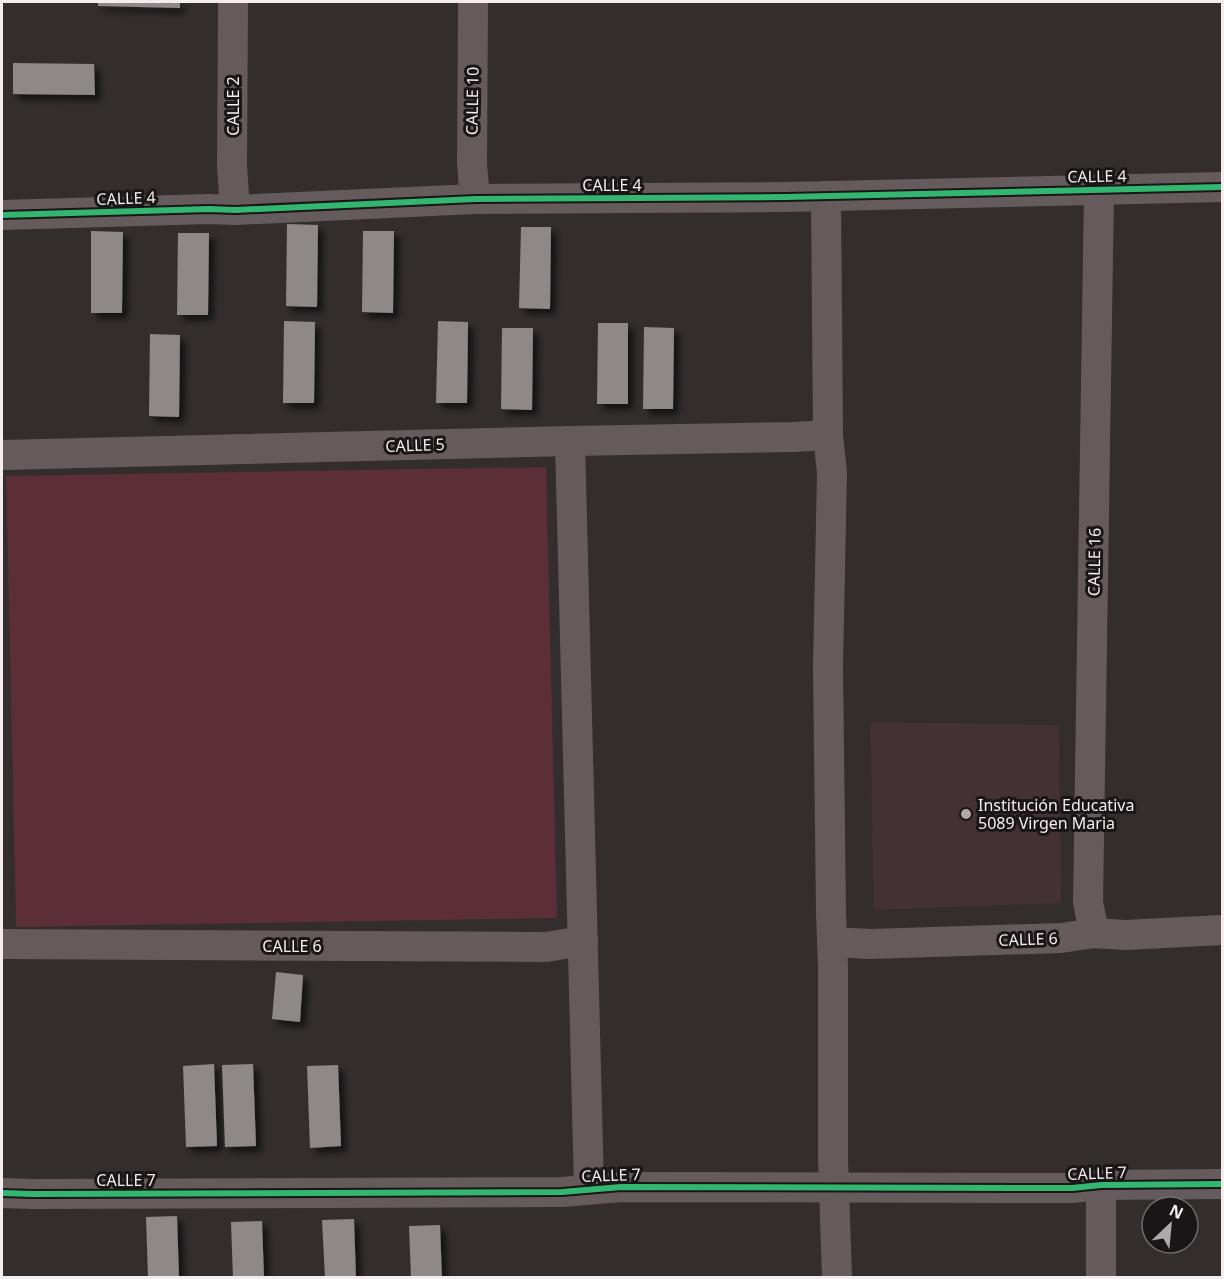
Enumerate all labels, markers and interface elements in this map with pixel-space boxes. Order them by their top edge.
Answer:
street label: CALLE 10 [460,67,484,135]
street label: CALLE 2 [222,76,244,136]
street label: CALLE 4 [1067,164,1127,188]
street label: CALLE 4 [582,174,642,196]
street label: CALLE 4 [96,186,156,210]
street label: CALLE 5 [385,433,445,457]
street label: CALLE 16 [1082,528,1106,596]
place label: Institución Educativa 5089 Virgen Maria [978,794,1134,834]
marker: Institución Educativa 5089 Virgen Maria [959,807,973,821]
street label: CALLE 6 [998,927,1058,951]
street label: CALLE 6 [262,935,322,957]
street label: CALLE 7 [1067,1161,1127,1185]
street label: CALLE 7 [581,1163,641,1187]
street label: CALLE 7 [96,1169,156,1191]
north arrow [1140,1195,1200,1255]
text: N [1166,1199,1187,1224]

